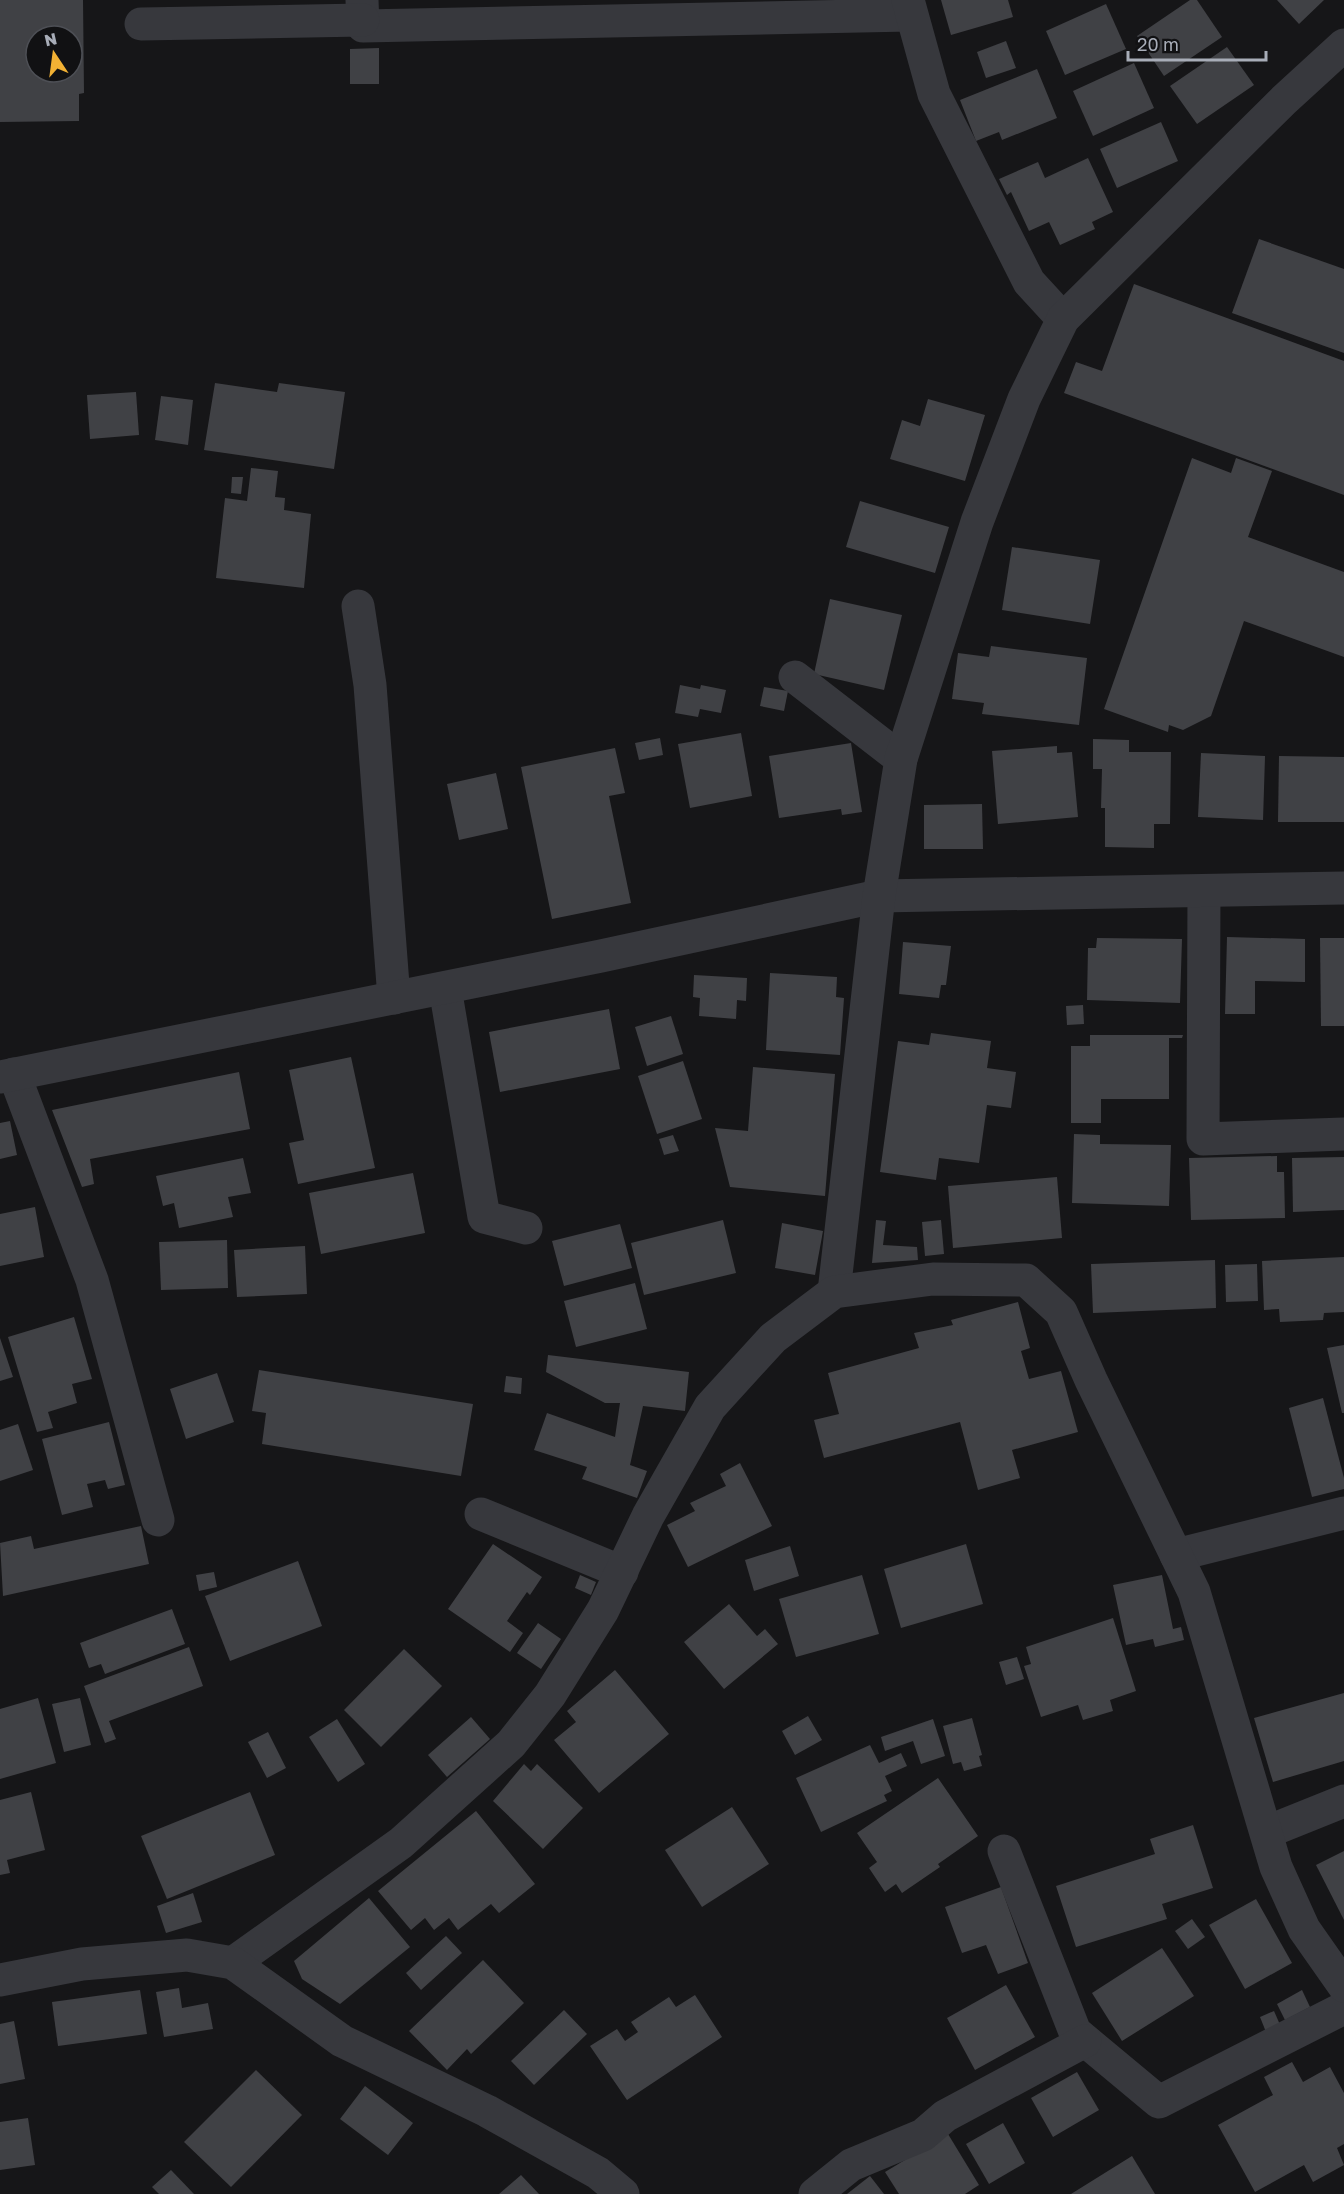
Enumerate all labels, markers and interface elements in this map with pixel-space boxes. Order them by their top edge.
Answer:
north arrow [24,24,84,84]
scale bar [1128,24,1266,62]
text: N [42,28,59,50]
text: 20 m [1137,33,1179,55]

